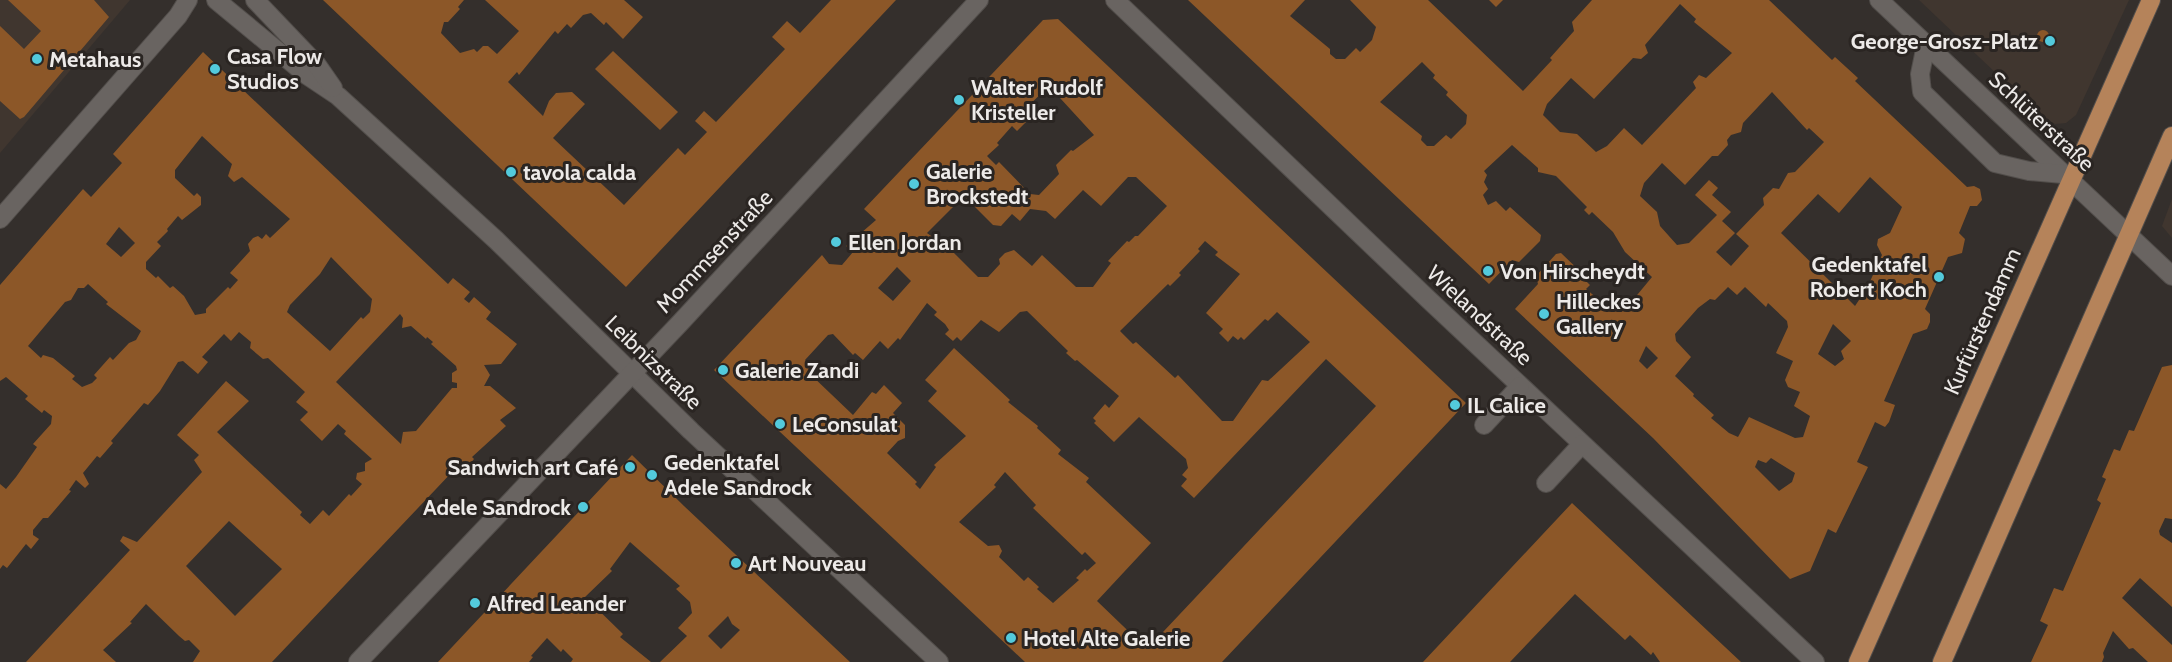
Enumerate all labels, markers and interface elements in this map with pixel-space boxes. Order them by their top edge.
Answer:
place label: George-Grosz-Platz [1851,28,2039,55]
marker: George-Grosz-Platz [2043,34,2057,48]
place label: Casa Flow Studios [227,43,322,95]
place label: Metahaus [49,46,141,73]
marker: Metahaus [30,52,44,66]
marker: Casa Flow Studios [208,62,222,76]
street label: Schlüterstraße [1983,66,2100,177]
place label: Walter Rudolf Kristeller [971,74,1104,126]
marker: Walter Rudolf Kristeller [952,93,966,107]
place label: Galerie Brockstedt [926,158,1029,210]
place label: tavola calda [523,159,636,186]
marker: tavola calda [504,165,518,179]
marker: Galerie Brockstedt [907,177,921,191]
street label: Mommsenstraße [650,184,778,319]
place label: Ellen Jordan [848,229,962,256]
marker: Ellen Jordan [829,235,843,249]
street label: Kurfürstendamm [1938,244,2027,399]
place label: Gedenktafel Robert Koch [1810,251,1927,303]
place label: Von Hirscheydt [1500,258,1645,285]
street label: Wielandstraße [1421,260,1538,371]
marker: Von Hirscheydt [1481,264,1495,278]
marker: Gedenktafel Robert Koch [1932,270,1946,284]
place label: Hilleckes Gallery [1556,288,1641,340]
marker: Hilleckes Gallery [1537,307,1551,321]
street label: Leibnizstraße [600,310,708,415]
place label: Galerie Zandi [735,357,859,384]
marker: Galerie Zandi [716,363,730,377]
place label: IL Calice [1467,392,1546,419]
marker: IL Calice [1448,398,1462,412]
place label: LeConsulat [792,411,898,438]
marker: LeConsulat [773,417,787,431]
place label: Gedenktafel Adele Sandrock [664,449,812,501]
place label: Sandwich art Café [448,454,618,481]
marker: Sandwich art Café [623,460,637,474]
marker: Gedenktafel Adele Sandrock [645,468,659,482]
place label: Adele Sandrock [423,494,571,521]
marker: Adele Sandrock [576,500,590,514]
place label: Art Nouveau [748,550,867,577]
marker: Art Nouveau [729,556,743,570]
place label: Alfred Leander [487,590,627,617]
marker: Alfred Leander [468,596,482,610]
place label: Hotel Alte Galerie [1023,625,1190,652]
marker: Hotel Alte Galerie [1004,631,1018,645]

